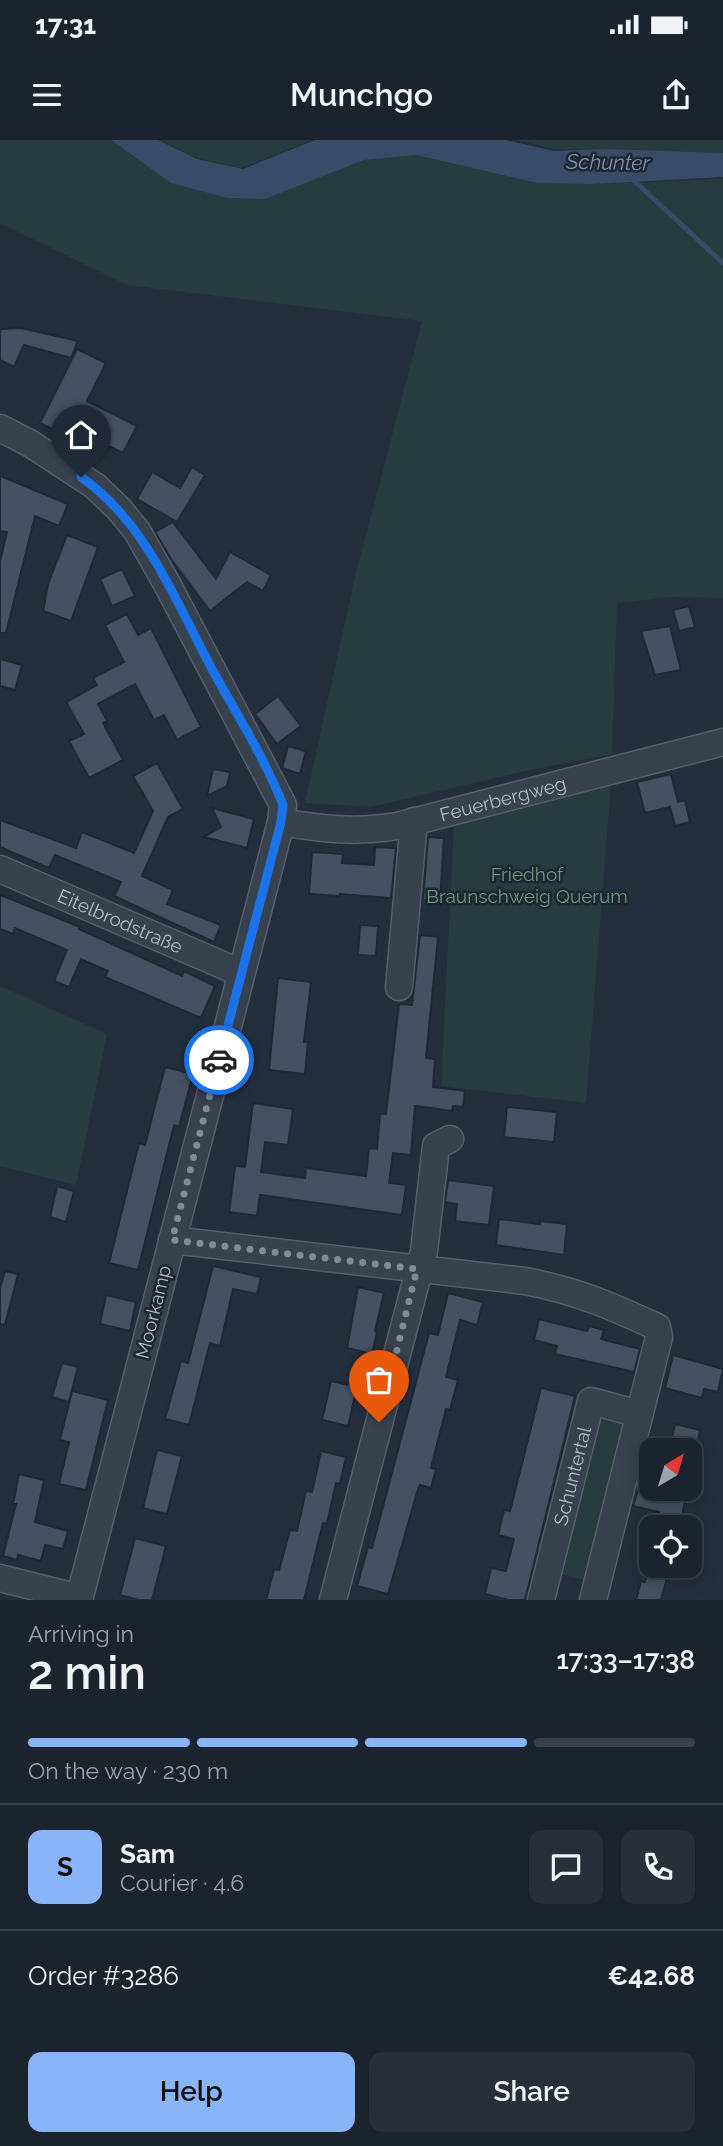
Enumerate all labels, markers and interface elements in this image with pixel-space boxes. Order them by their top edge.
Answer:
text: 17:31 [35,10,96,40]
icon: menu [28,76,66,114]
text: Munchgo [290,76,433,113]
icon: share [657,76,695,114]
water label: Schunter [565,149,651,175]
pin [51,405,111,477]
icon: home [62,416,100,454]
street label: Feuerbergweg [437,772,569,826]
park label: Friedhof Braunschweig Querum [426,863,628,907]
street label: Eitelbrodstraße [55,884,186,957]
courier [184,1025,254,1095]
icon: car [200,1041,238,1079]
street label: Moorkamp [131,1263,175,1361]
pin [349,1350,409,1422]
icon: bag [360,1361,398,1399]
street label: Schuntertal [549,1423,595,1528]
north arrow [639,1438,702,1502]
map controls [639,1438,702,1578]
button: locate [639,1515,702,1578]
text: Arriving in [28,1620,134,1647]
text: 17:33–17:38 [557,1645,695,1675]
text: 2 min [28,1646,146,1700]
text: On the way · 230 m [28,1757,228,1784]
button: chat [529,1830,603,1904]
button: phone [621,1830,695,1904]
text: Sam [120,1839,175,1869]
text: S [57,1852,73,1882]
text: Courier · 4.6 [120,1869,244,1896]
text: Order #3286 [28,1961,179,1991]
text: €42.68 [607,1961,695,1991]
button: Help [28,2052,355,2132]
button: Share [369,2052,695,2132]

